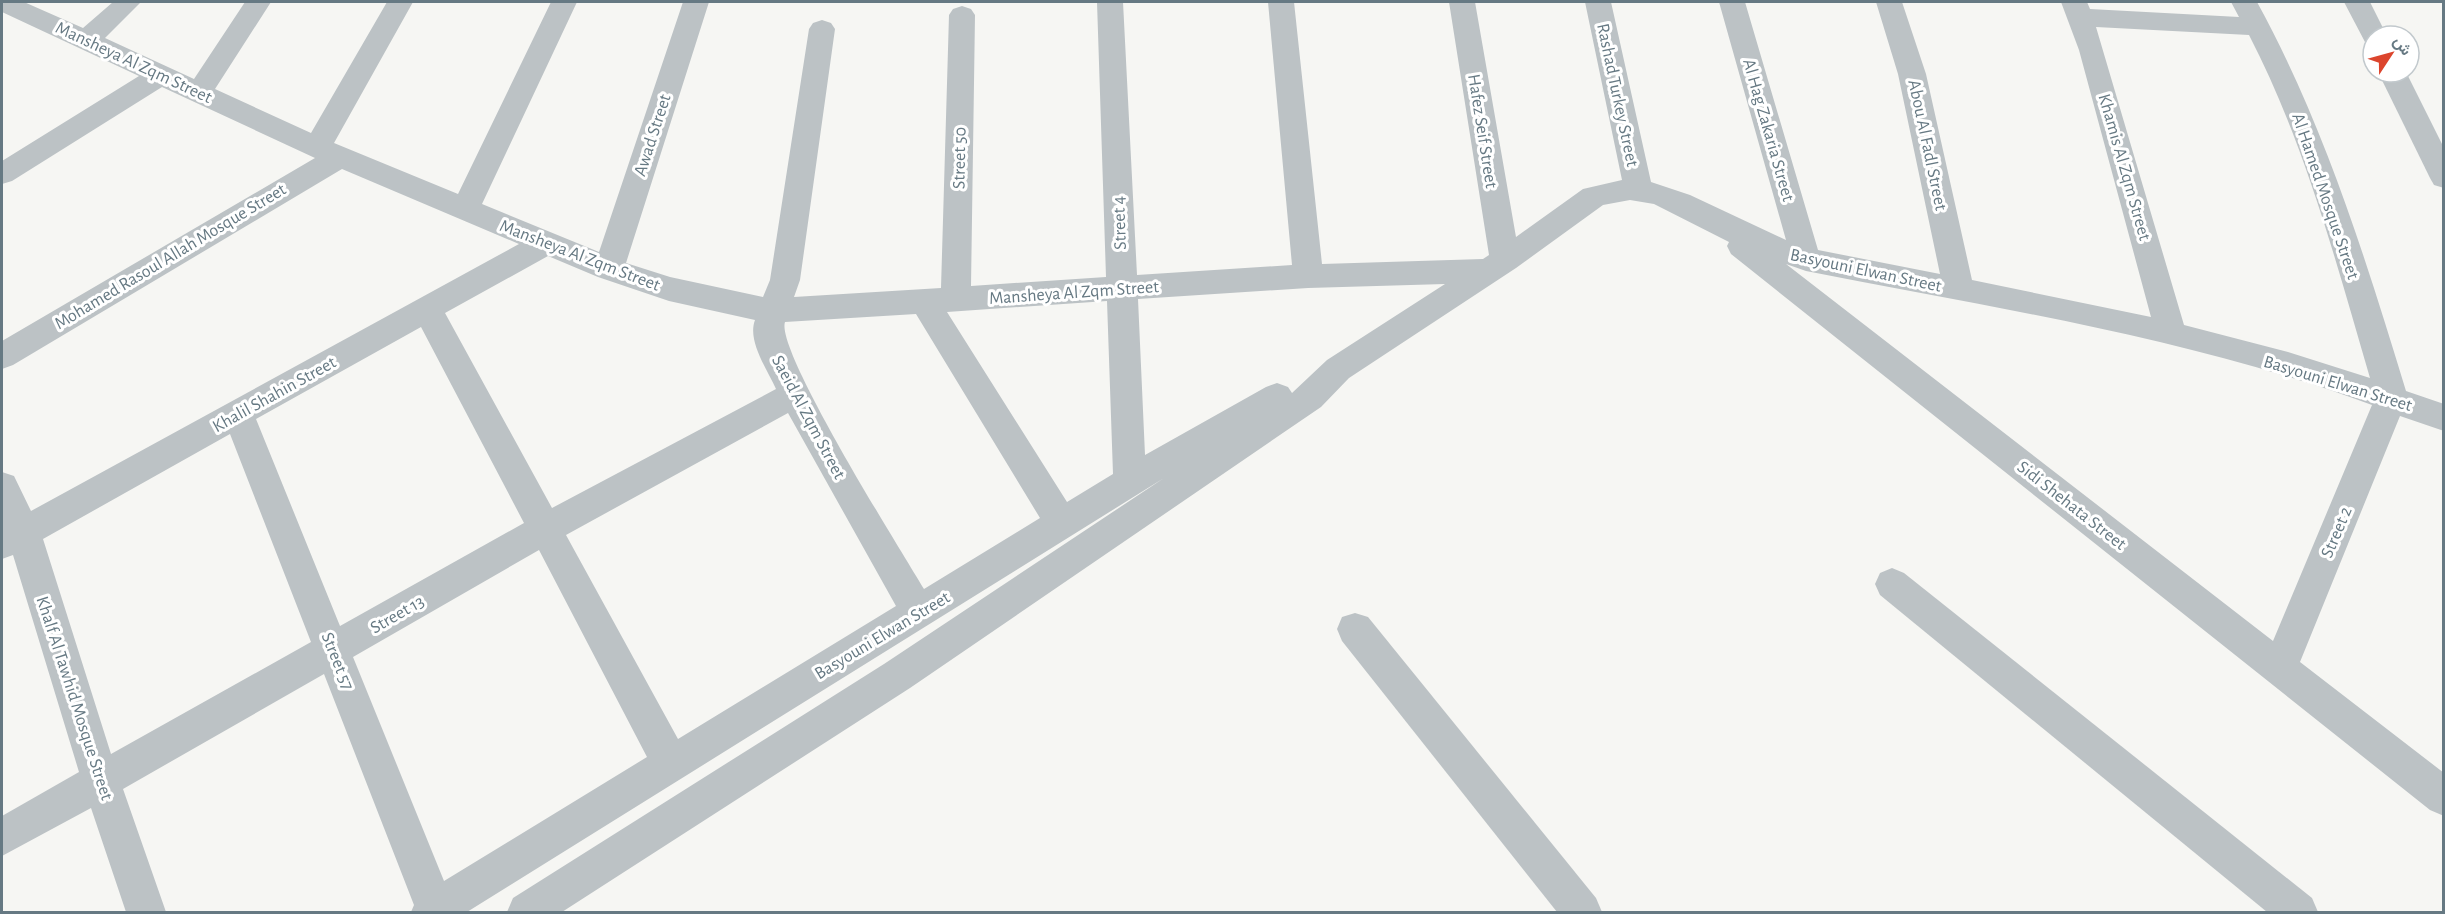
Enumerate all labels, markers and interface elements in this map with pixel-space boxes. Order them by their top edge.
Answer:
street label: Mansheya Al Zqm Street [53,19,215,107]
street label: Rashad Turkey Street [1593,22,1641,169]
north arrow [2361,24,2421,84]
text: ش [2389,33,2414,59]
street label: Al Hag Zakaria Street [1739,57,1797,204]
street label: Hafez Seif Street [1464,73,1500,190]
street label: Abou Al Fadl Street [1904,78,1950,212]
street label: Awad Street [631,92,675,178]
street label: Khamis Al Zqm Street [2095,92,2154,243]
street label: Al Hamed Mosque Street [2288,111,2362,282]
street label: Street 50 [950,127,970,189]
street label: Mohamed Rasoul Allah Mosque Street [52,180,290,333]
street label: Street 4 [1110,195,1130,250]
street label: Mansheya Al Zqm Street [497,217,663,295]
street label: Basyouni Elwan Street [1788,246,1943,296]
street label: Mansheya Al Zqm Street [989,278,1160,308]
street label: Khalil Shahin Street [210,353,339,436]
street label: Saeid Al Zqm Street [768,353,848,482]
street label: Basyouni Elwan Street [2261,353,2414,415]
street label: Sidi Shehata Street [2014,458,2129,554]
street label: Street 2 [2318,504,2356,561]
street label: Basyouni Elwan Street [812,588,953,683]
street label: Street 13 [367,592,428,637]
street label: Khalf Al Tawhid Mosque Street [33,594,116,803]
street label: Street 57 [317,630,357,693]

